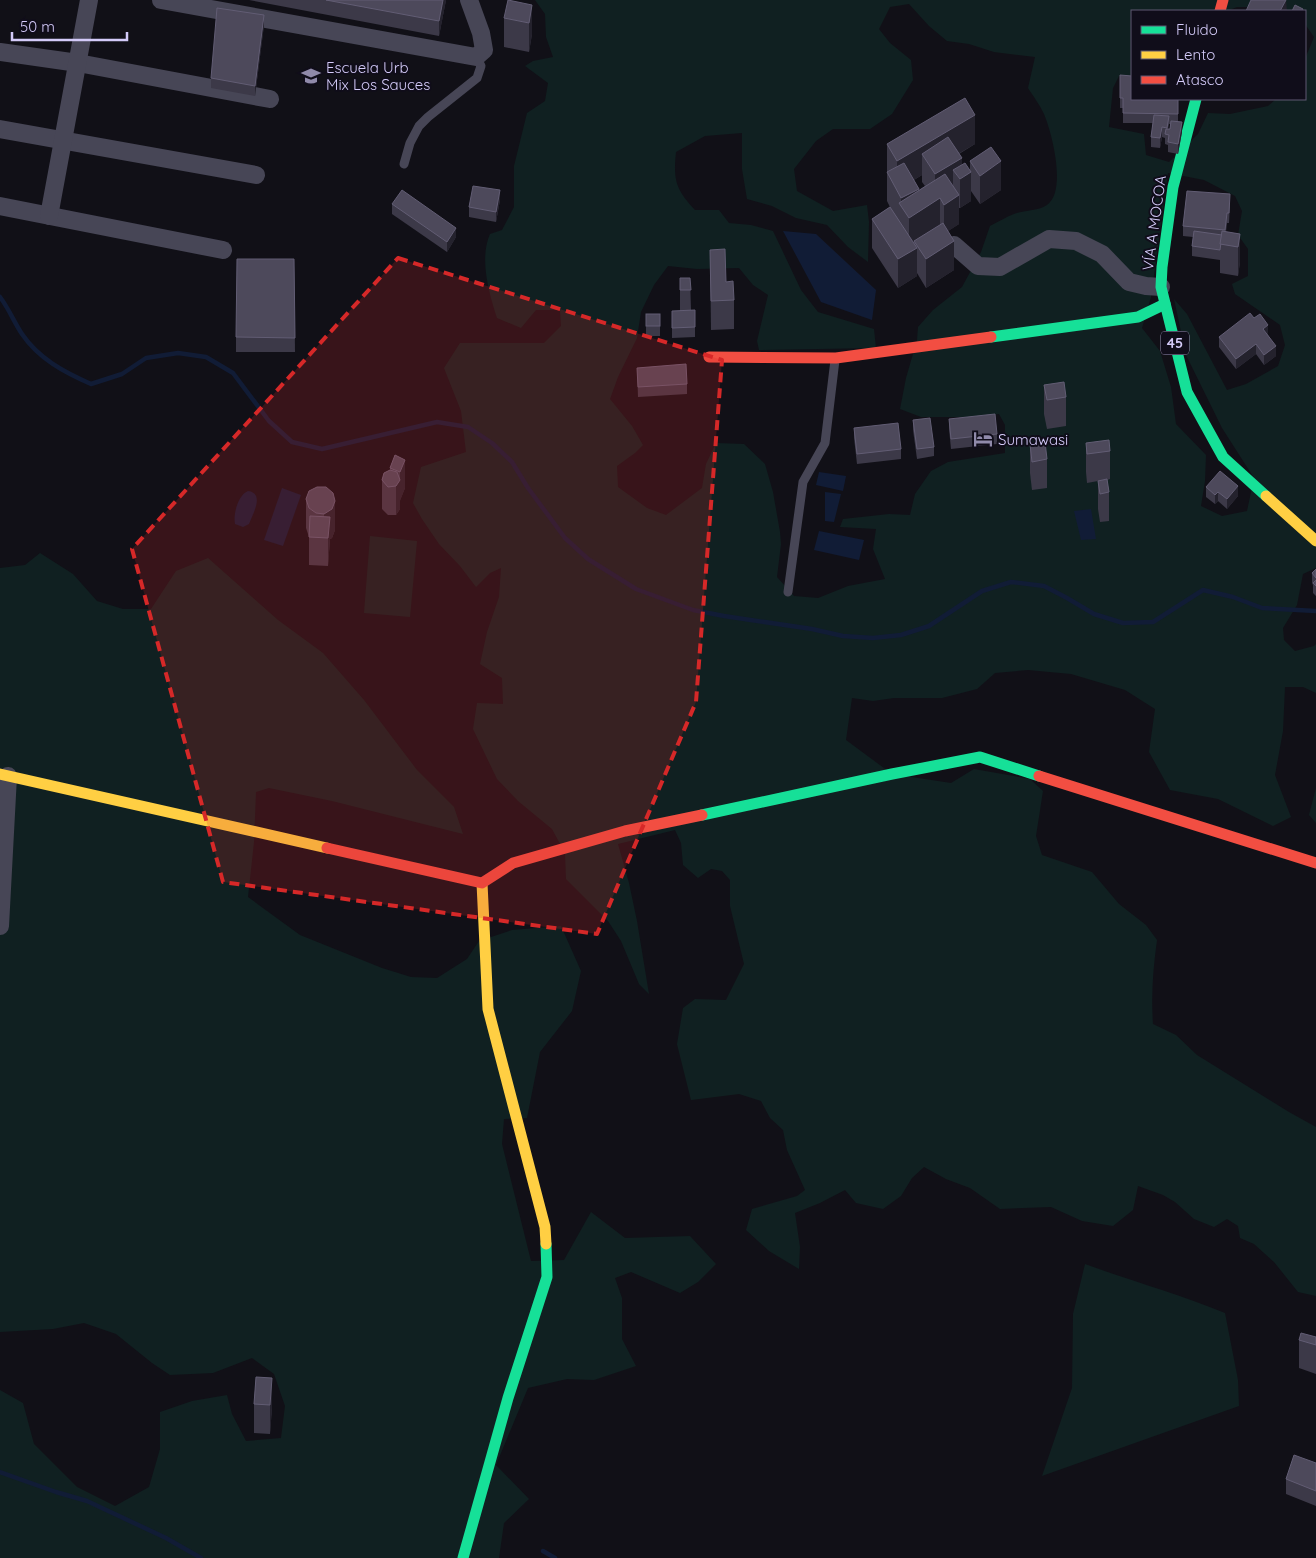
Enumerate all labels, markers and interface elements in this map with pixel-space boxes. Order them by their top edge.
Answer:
scale bar [12,10,128,42]
legend [1131,10,1306,100]
text: 50 m [20,17,55,36]
text: Fluido [1176,20,1218,39]
text: Lento [1176,45,1215,64]
place label: Escuela Urb Mix Los Sauces [326,58,430,94]
school or university icon: Escuela Urb Mix Los Sauces [300,65,322,87]
text: Atasco [1176,70,1224,89]
street label: VÍA A MOCOA [1138,174,1170,272]
road number: 45 [1161,332,1189,354]
hotel icon: Sumawasi [972,428,994,450]
place label: Sumawasi [998,430,1068,449]

